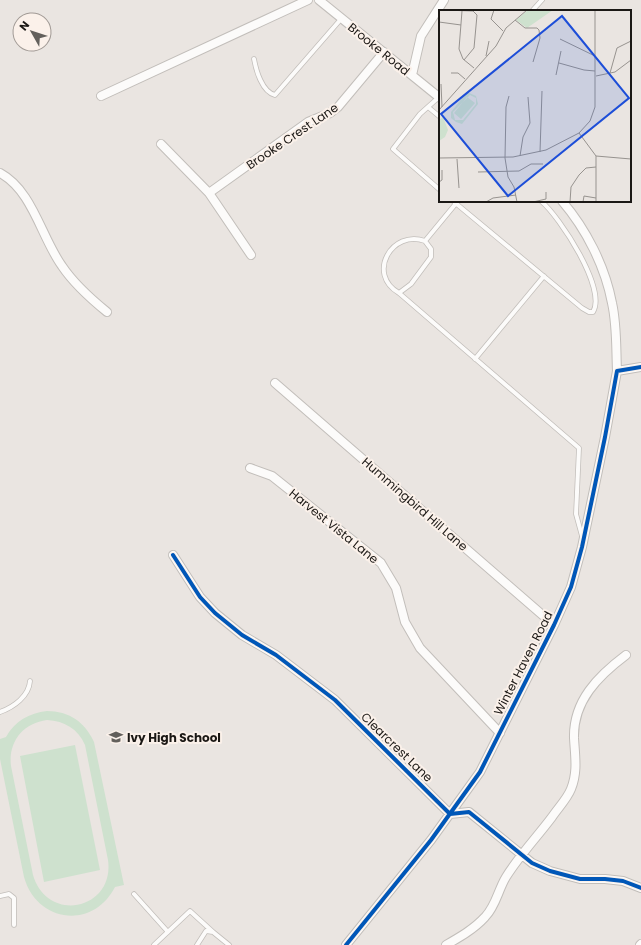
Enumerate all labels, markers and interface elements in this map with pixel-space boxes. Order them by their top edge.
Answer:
inset map [439,10,631,202]
north arrow [12,12,52,52]
text: N [15,17,33,34]
street label: Brooke Road [344,19,414,79]
street label: Brooke Crest Lane [243,99,341,173]
street label: Hummingbird Hill Lane [358,453,472,555]
street label: Harvest Vista Lane [286,485,382,567]
street label: Winter Haven Road [489,608,557,718]
street label: Clearcrest Lane [357,708,437,786]
school or university icon: Ivy High School [108,729,124,745]
place label: Ivy High School [127,729,221,746]

